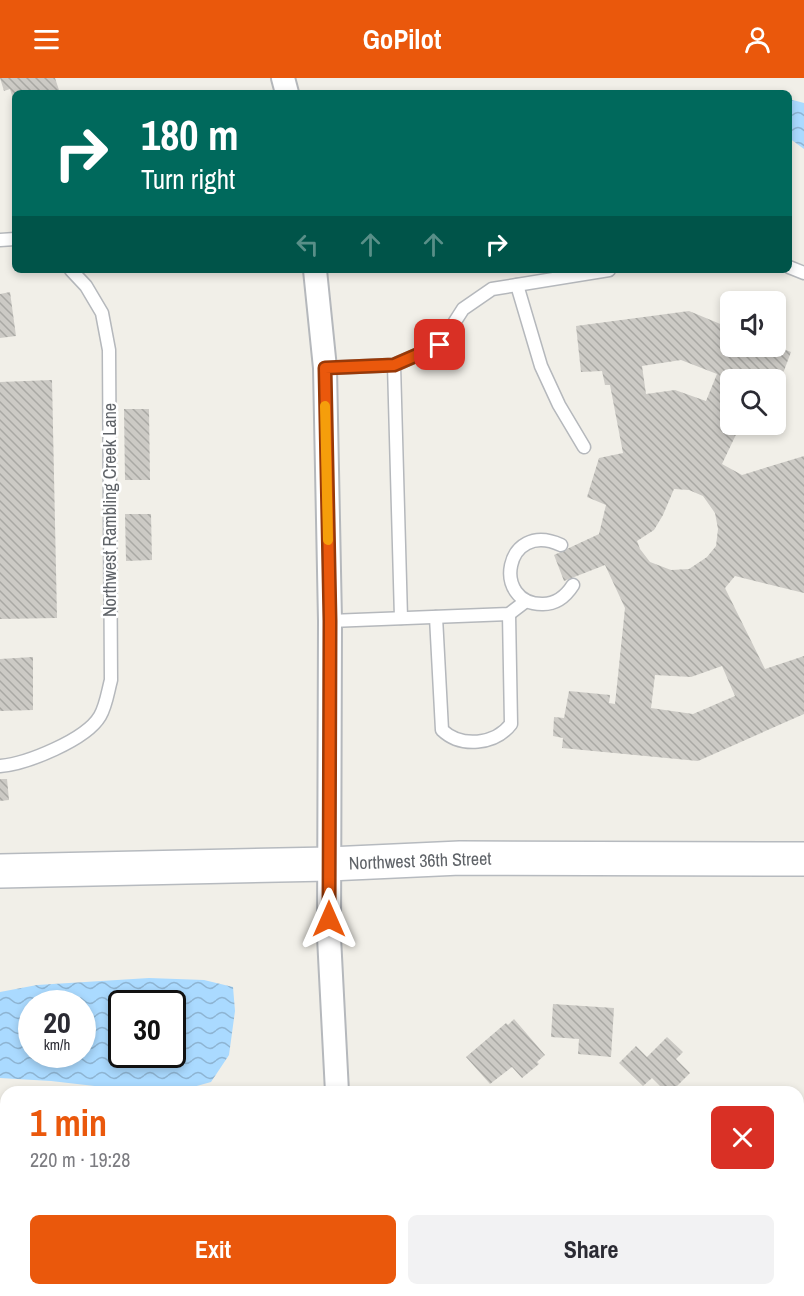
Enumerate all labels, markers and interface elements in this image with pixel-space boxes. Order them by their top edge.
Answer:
text: GoPilot [363,21,441,57]
icon: menu [30,23,63,56]
icon: person [741,23,774,56]
text: 180 m [141,107,239,163]
icon: right [42,114,120,192]
text: Turn right [141,161,235,197]
icon: left [291,228,324,261]
icon: ahead [354,228,387,261]
icon: ahead [417,228,450,261]
icon: right [480,228,513,261]
map controls [720,291,786,435]
button: sound [720,291,786,357]
pin [414,319,465,370]
icon: arrive [423,328,456,361]
button: search [720,369,786,435]
street label: Northwest Rambling Creek Lane [97,403,122,617]
street label: Northwest 36th Street [348,846,492,875]
position arrow [297,887,361,951]
speed limit sign: 30 [108,990,186,1068]
text: 20 [43,1002,71,1042]
text: km/h [44,1034,70,1055]
text: 1 min [30,1099,107,1147]
button: close [711,1106,774,1169]
text: 220 m · 19:28 [30,1146,130,1173]
button: Exit [30,1215,396,1284]
button: Share [408,1215,774,1284]

